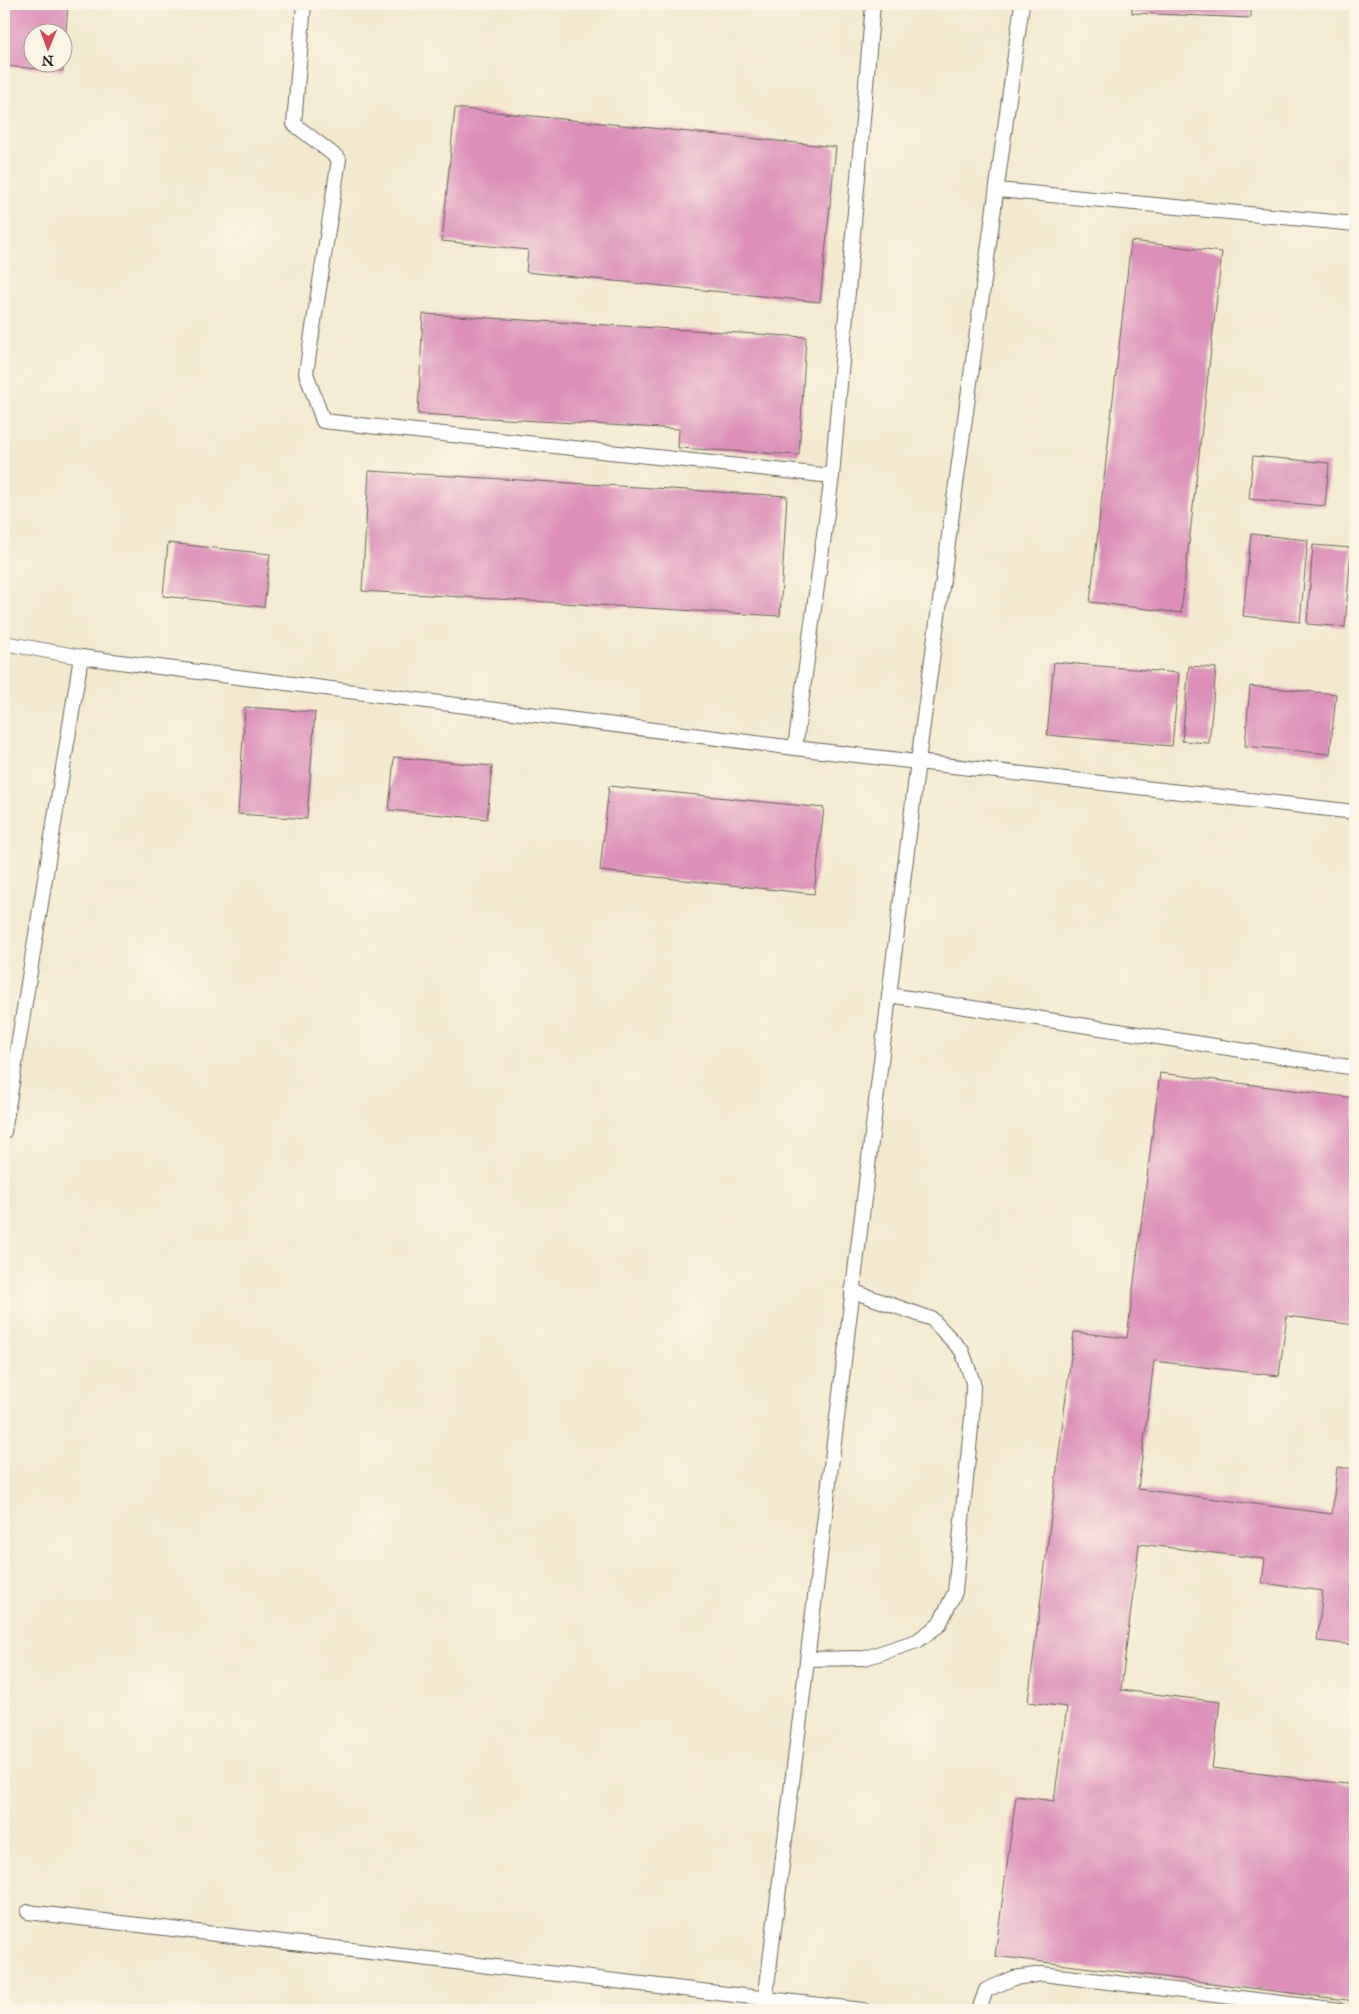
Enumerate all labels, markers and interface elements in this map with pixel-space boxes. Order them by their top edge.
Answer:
north arrow [22,22,72,72]
text: N [42,52,54,69]

